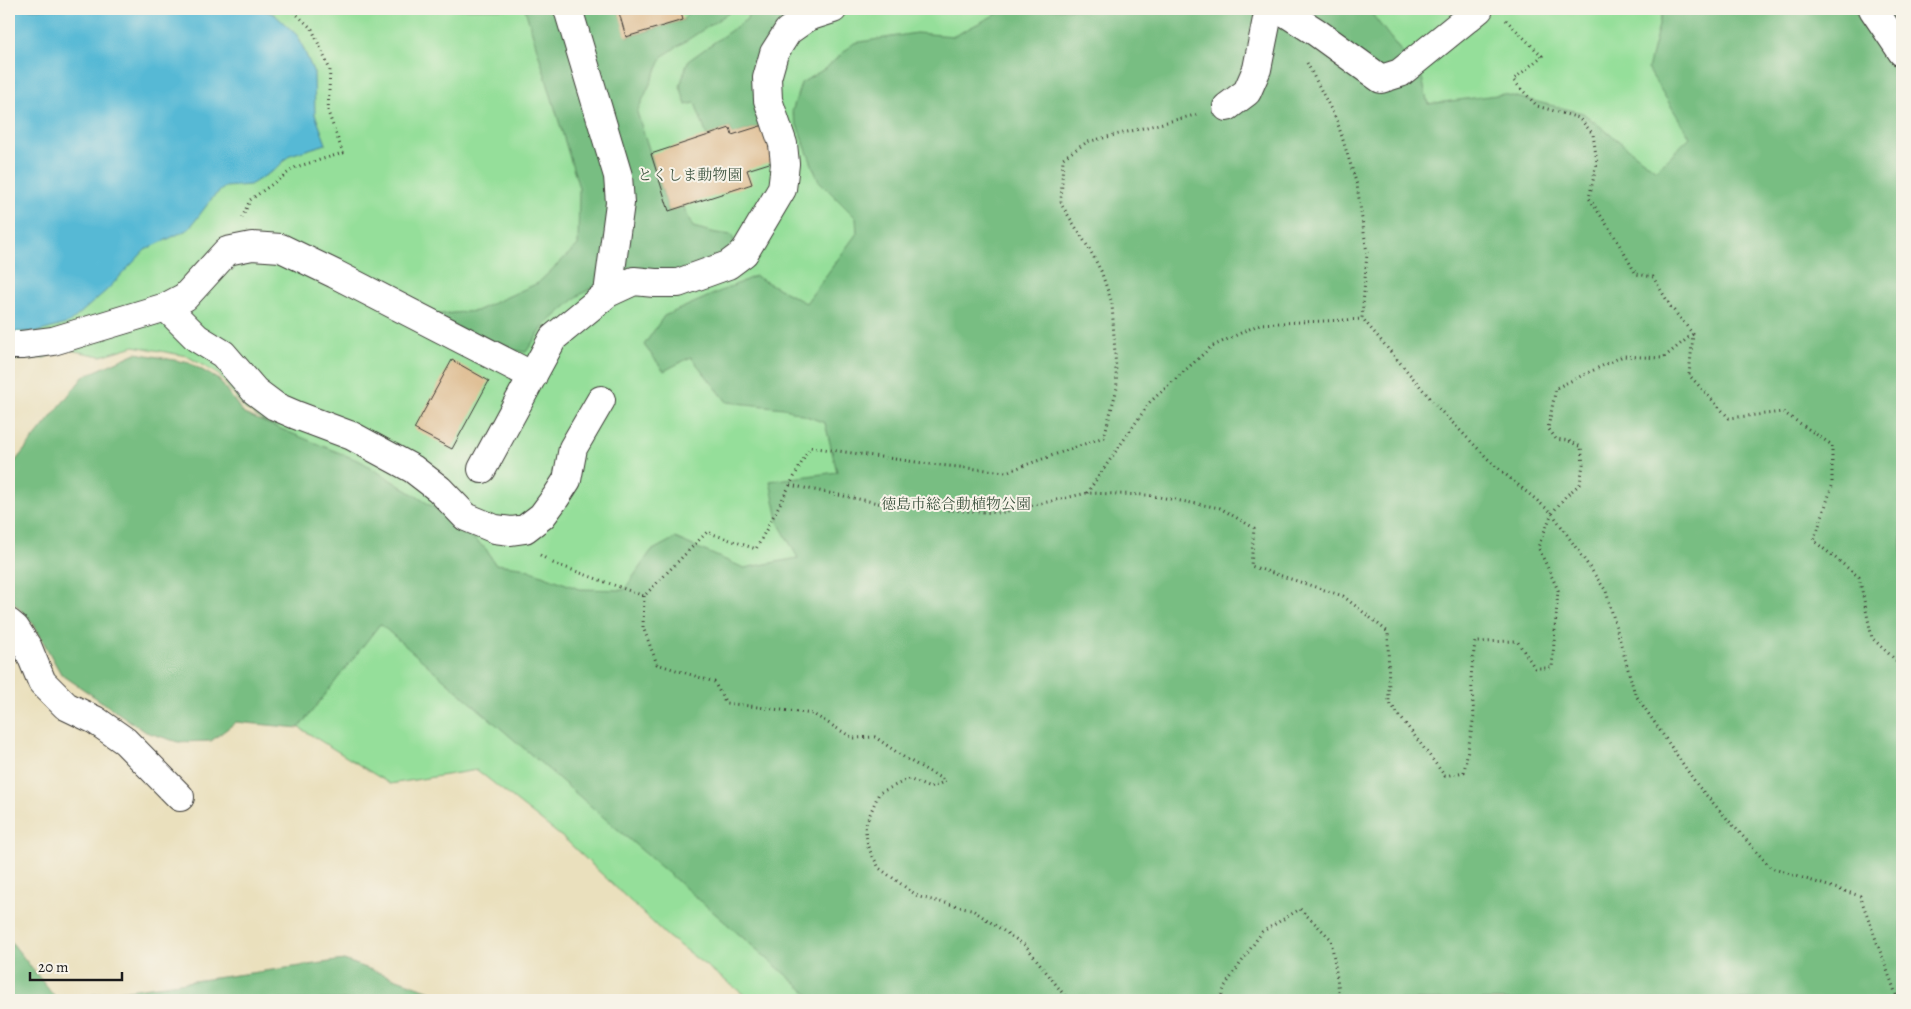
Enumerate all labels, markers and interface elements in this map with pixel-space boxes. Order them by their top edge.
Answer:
park label: とくしま動物園 [637,165,743,185]
park label: 徳島市総合動植物公園 [881,494,1031,514]
scale bar [30,949,122,981]
text: 20 m [38,957,69,977]

